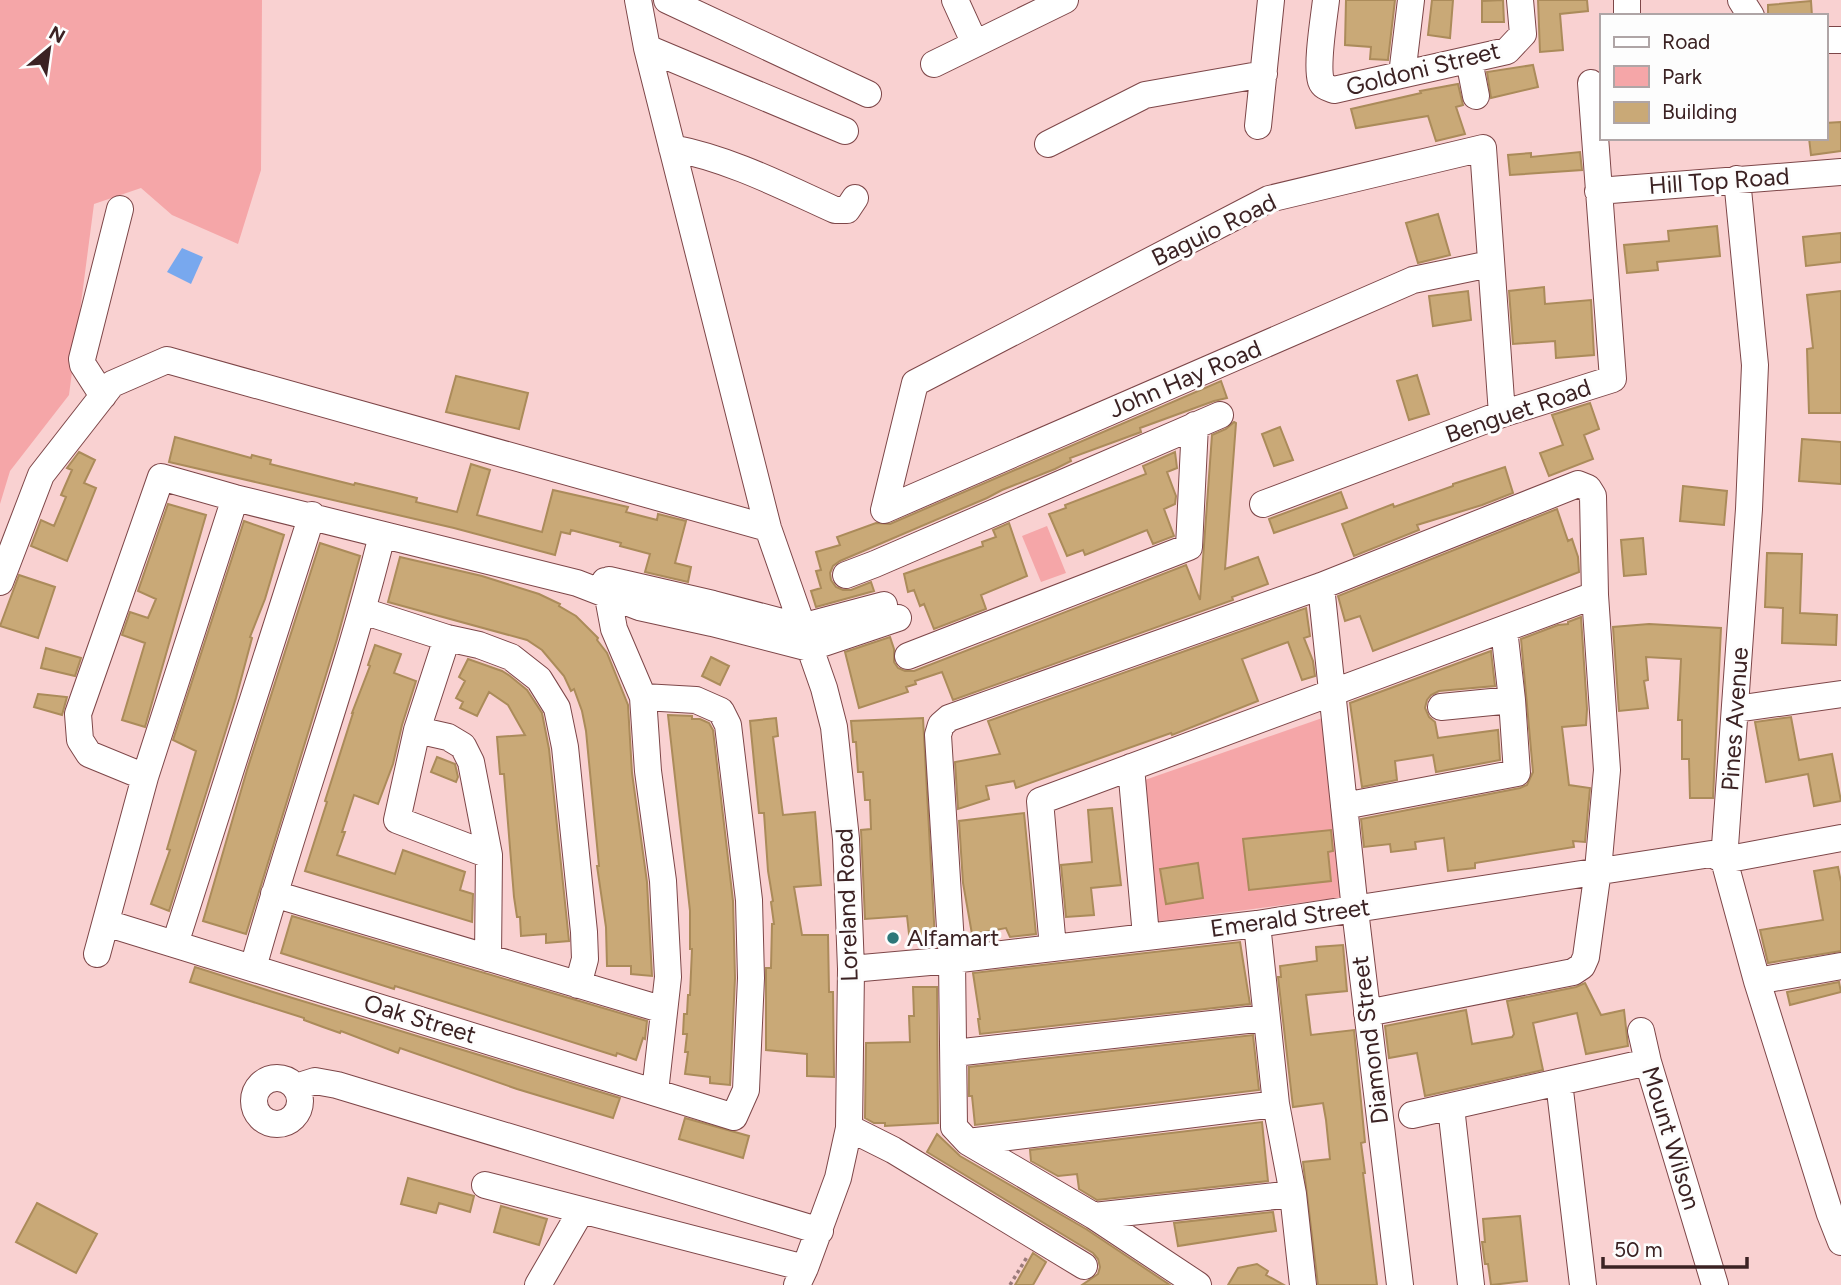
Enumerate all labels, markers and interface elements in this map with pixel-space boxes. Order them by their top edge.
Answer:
north arrow [14,14,84,84]
legend [1600,14,1827,140]
text: N [45,21,69,48]
text: Road [1662,29,1710,54]
street label: Goldoni Street [1343,35,1503,102]
text: Park [1662,64,1703,89]
text: Building [1662,99,1737,124]
street label: Hill Top Road [1648,161,1790,200]
street label: Baguio Road [1147,187,1281,272]
street label: John Hay Road [1104,333,1265,424]
street label: Benguet Road [1441,372,1594,449]
street label: Pines Avenue [1715,646,1754,792]
street label: Loreland Road [829,828,864,982]
street label: Emerald Street [1208,892,1371,943]
place label: Alfamart [907,923,999,952]
marker: Alfamart [885,930,901,946]
street label: Diamond Street [1345,954,1394,1126]
street label: Oak Street [361,988,480,1049]
street label: Mount Wilson [1636,1063,1707,1213]
scale bar [1603,1226,1746,1270]
text: 50 m [1614,1237,1663,1262]

